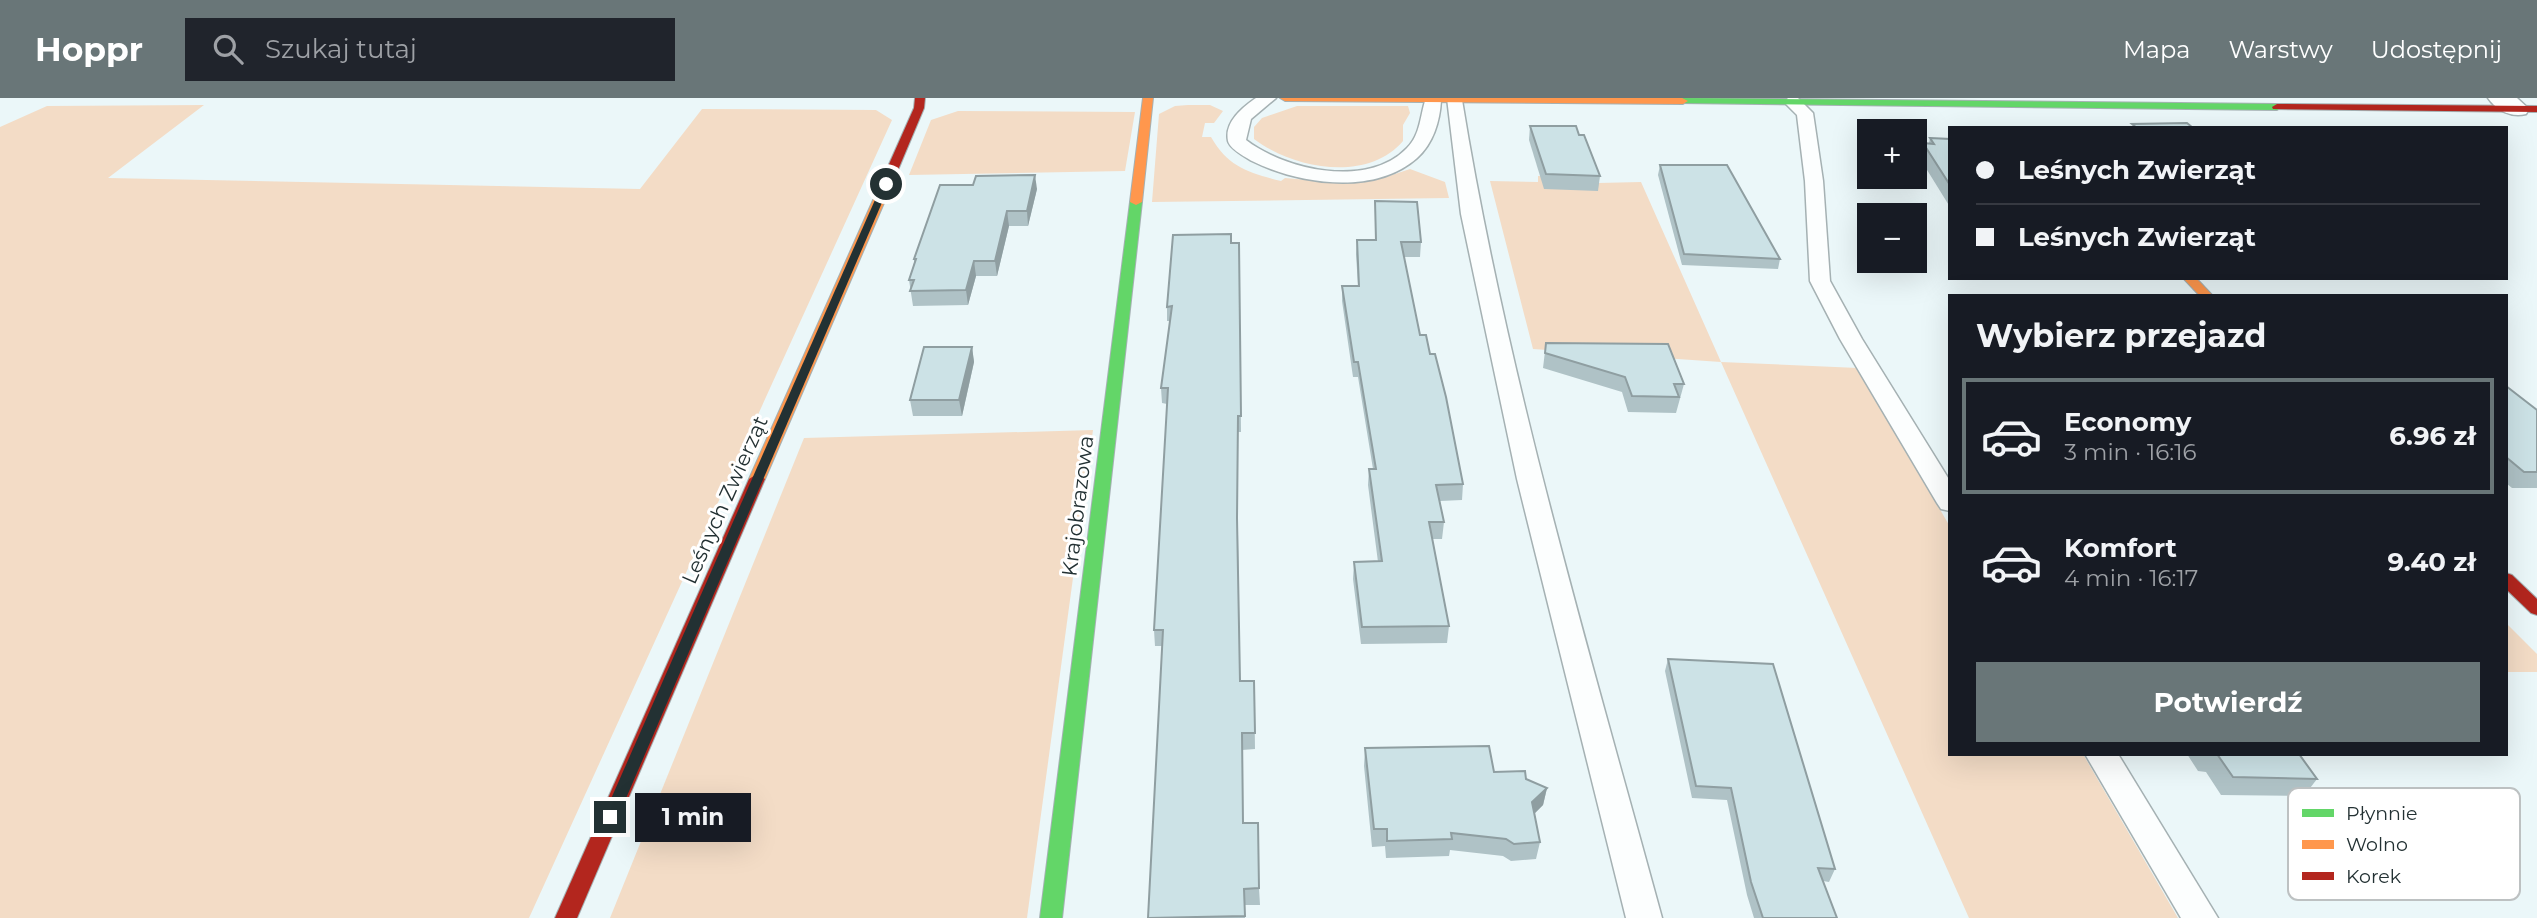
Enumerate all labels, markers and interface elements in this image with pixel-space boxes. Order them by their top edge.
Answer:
search box [185,18,675,81]
text: Hoppr [35,29,143,69]
icon: search [209,30,247,68]
text: Szukaj tutaj [265,33,417,65]
text: Mapa [2123,35,2190,64]
text: Warstwy [2228,35,2333,64]
text: Udostępnij [2371,35,2502,64]
map controls [1857,119,1927,273]
button: + [1857,119,1927,189]
text: Leśnych Zwierząt [2018,154,2256,186]
route start [870,168,902,200]
button: − [1857,203,1927,273]
text: Leśnych Zwierząt [2018,221,2256,253]
text: Wybierz przejazd [1976,316,2266,355]
icon: car [1980,405,2043,468]
text: Economy [2064,406,2191,438]
street label: Leśnych Zwierząt [676,412,773,588]
text: 6.96 zł [2389,420,2476,452]
street label: Krajobrazowa [1056,434,1099,578]
text: 3 min · 16:16 [2064,438,2196,466]
icon: car [1980,531,2043,594]
text: Komfort [2064,532,2177,564]
text: 9.40 zł [2387,546,2476,578]
text: 4 min · 16:17 [2064,564,2198,592]
button: Potwierdź [1976,662,2480,742]
legend [2288,788,2520,900]
callout: 1 min [634,792,750,842]
route end [594,801,626,833]
text: Płynnie [2346,802,2417,825]
text: 1 min [662,803,724,831]
text: Wolno [2346,833,2408,856]
text: Korek [2346,865,2402,888]

